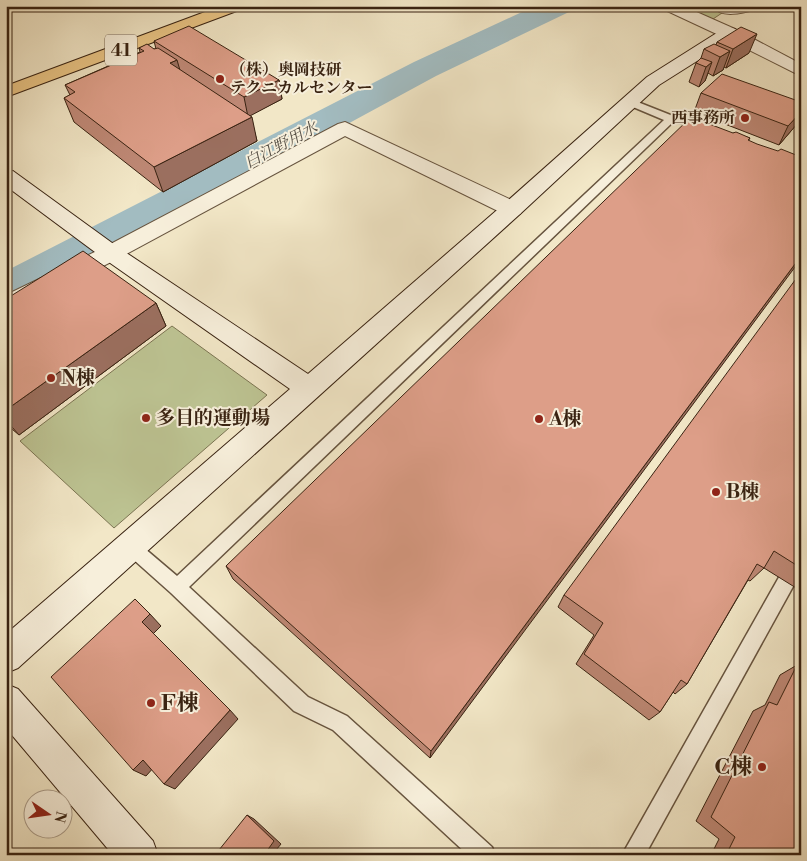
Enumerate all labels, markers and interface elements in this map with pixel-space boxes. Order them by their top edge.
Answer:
road number: 41 [105,34,137,66]
place label: （株）奥岡技研 テクニカルセンター [230,60,372,98]
marker: （株）奥岡技研 テクニカルセンター [214,73,226,85]
place label: 西事務所 [671,108,735,128]
marker: 西事務所 [739,112,751,124]
water label: 白江野用水 [241,116,323,173]
place label: N棟 [61,366,95,390]
marker: N棟 [45,372,57,384]
place label: 多目的運動場 [156,406,270,430]
place label: A棟 [548,407,582,431]
marker: 多目的運動場 [140,412,152,424]
marker: A棟 [533,413,545,425]
place label: B棟 [726,480,759,504]
marker: B棟 [710,486,722,498]
place label: F棟 [161,690,198,717]
marker: F棟 [145,697,157,709]
place label: C棟 [714,754,752,781]
marker: C棟 [756,761,768,773]
north arrow [22,788,72,838]
text: N [50,809,70,824]

